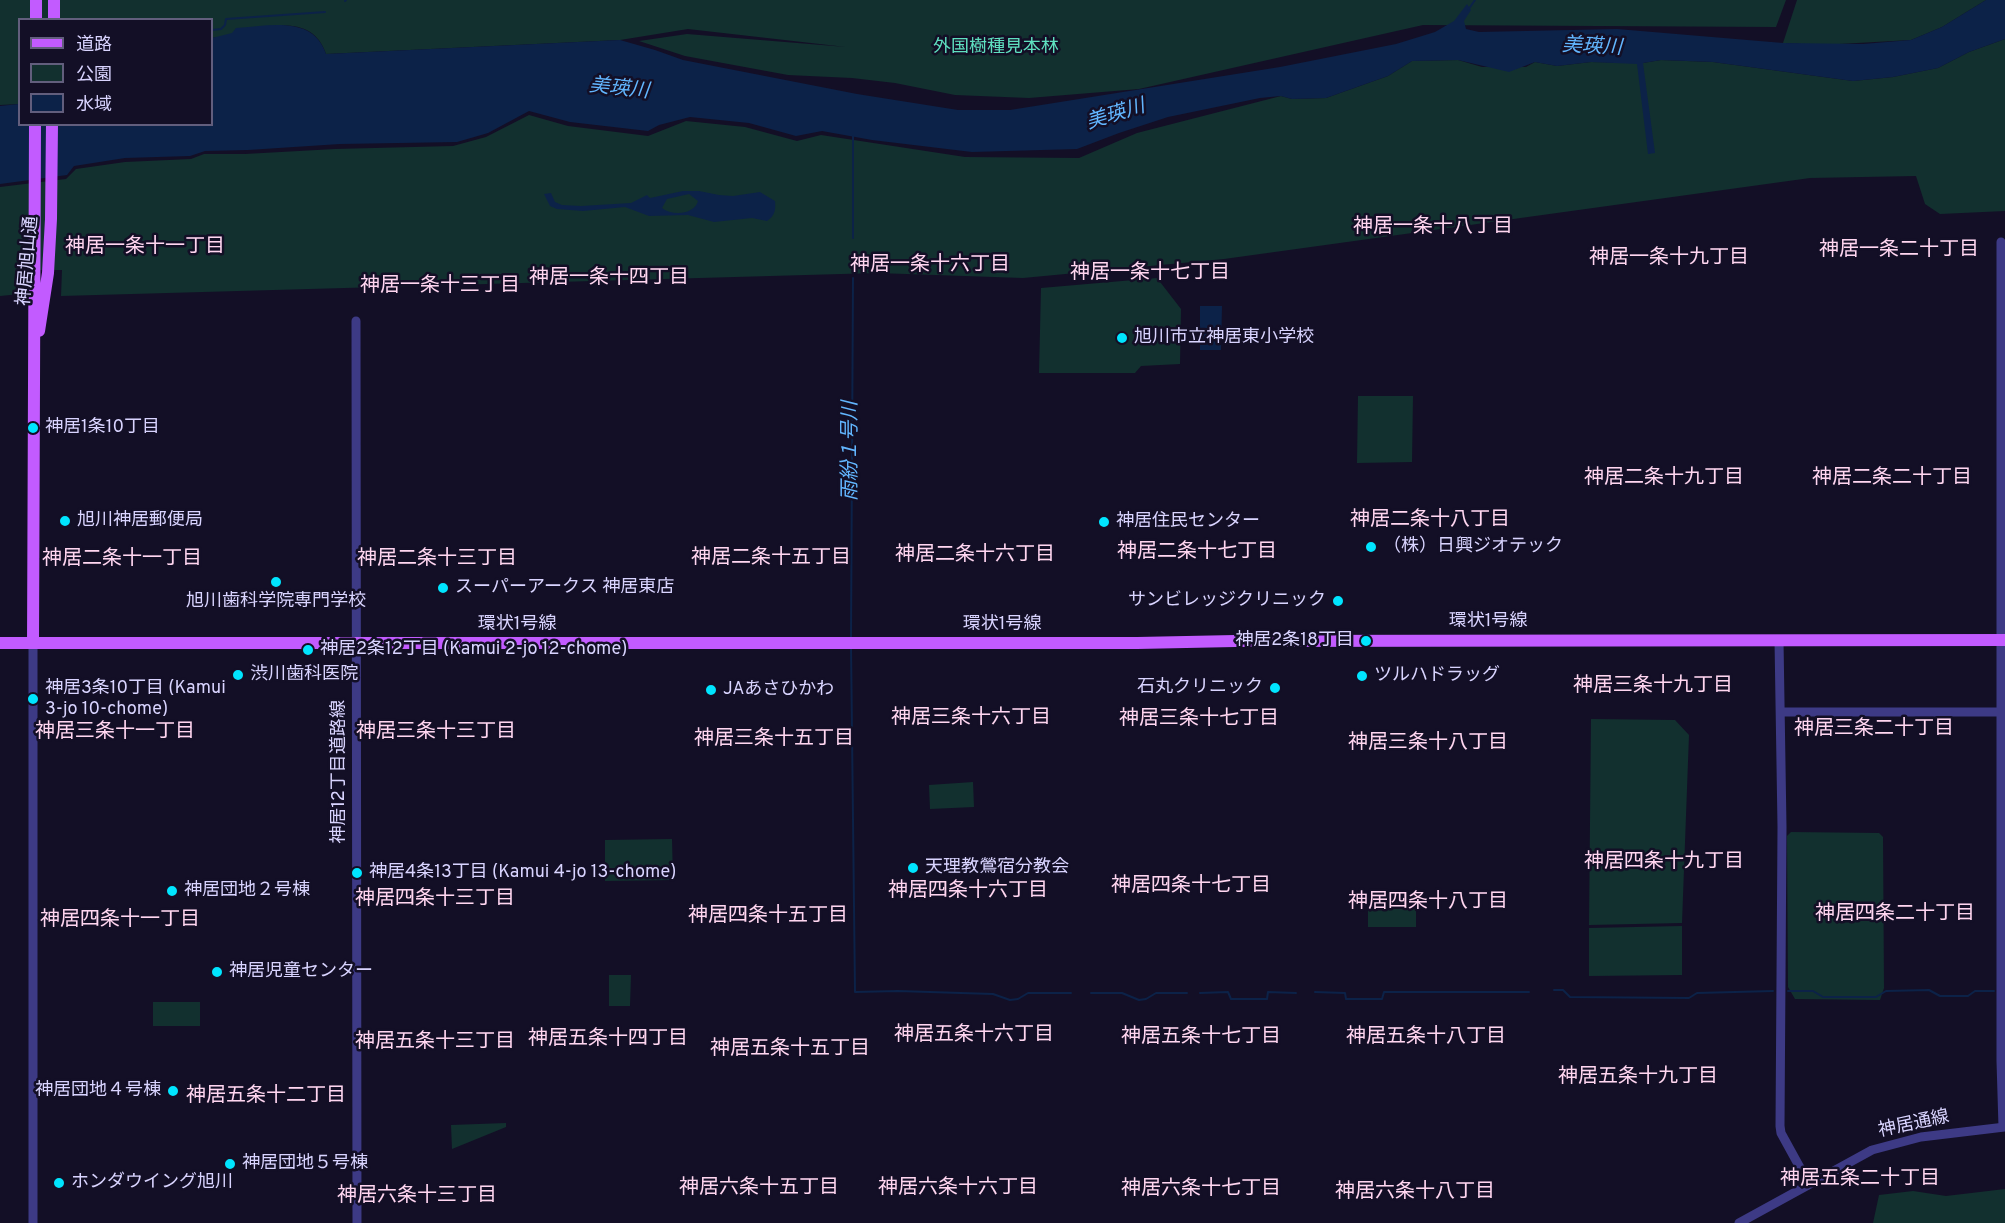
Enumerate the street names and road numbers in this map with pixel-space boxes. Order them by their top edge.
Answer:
street label: 神居旭山通 [14,215,44,307]
street label: 環状1号線 [1449,611,1527,633]
street label: 環状1号線 [478,614,556,636]
street label: 環状1号線 [963,614,1041,636]
street label: 神居12丁目道路線 [329,700,351,844]
street label: 神居通線 [1877,1107,1951,1143]

